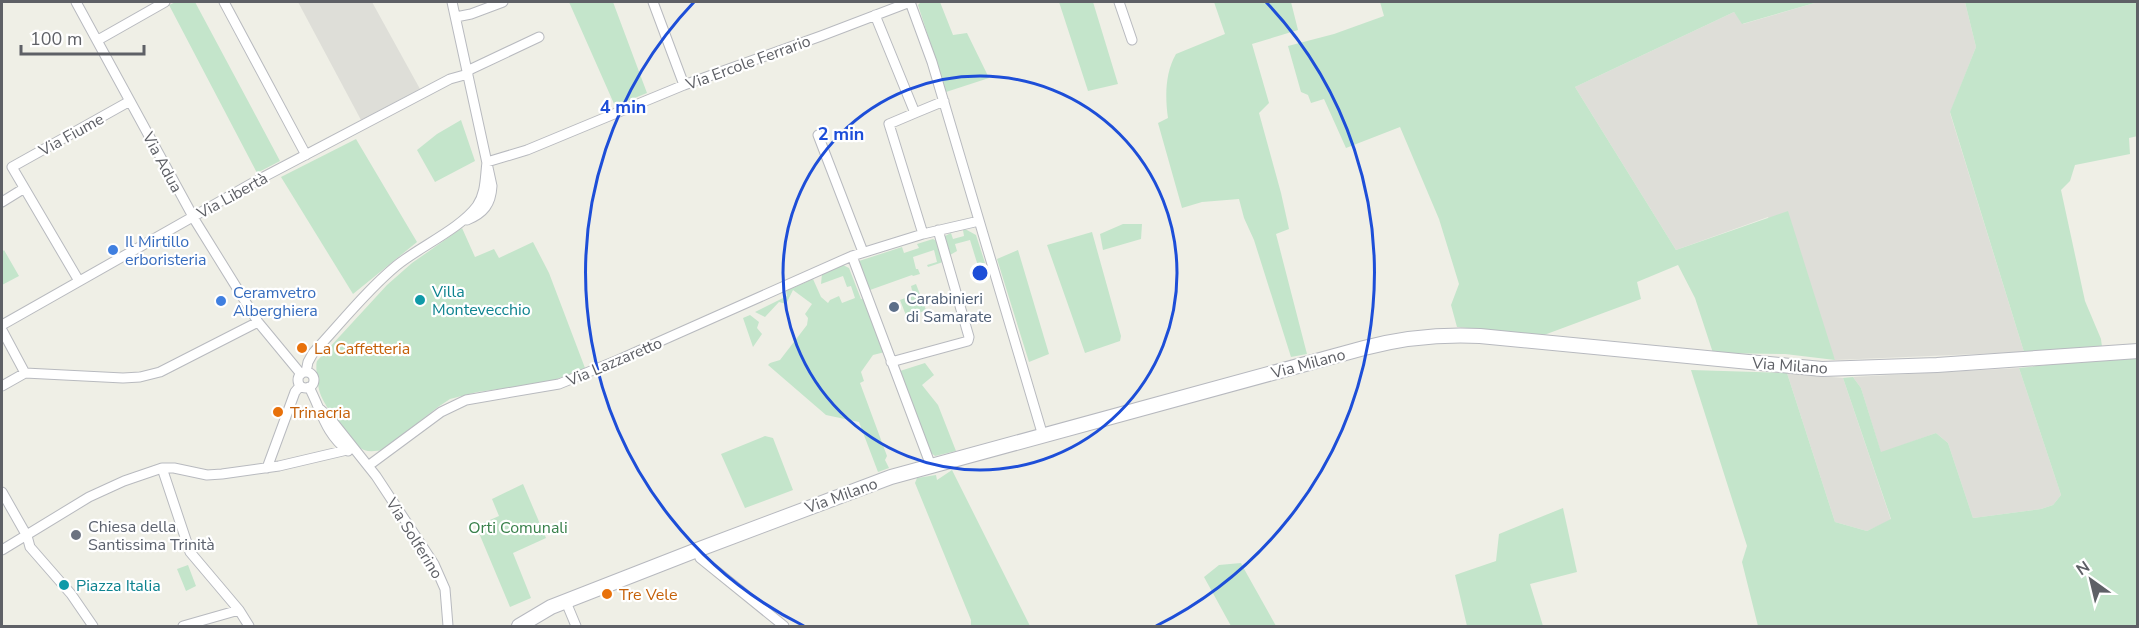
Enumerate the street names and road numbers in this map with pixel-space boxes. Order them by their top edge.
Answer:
street label: Via Ercole Ferrario [682,30,814,96]
street label: Via Fiume [34,108,108,162]
street label: Via Adua [137,127,187,197]
street label: Via Libertà [192,167,272,225]
street label: Via Lazzaretto [562,332,666,392]
street label: Via Milano [1268,343,1348,385]
street label: Via Milano [1750,352,1829,380]
street label: Via Milano [801,473,881,520]
street label: Via Solferino [380,493,448,583]

